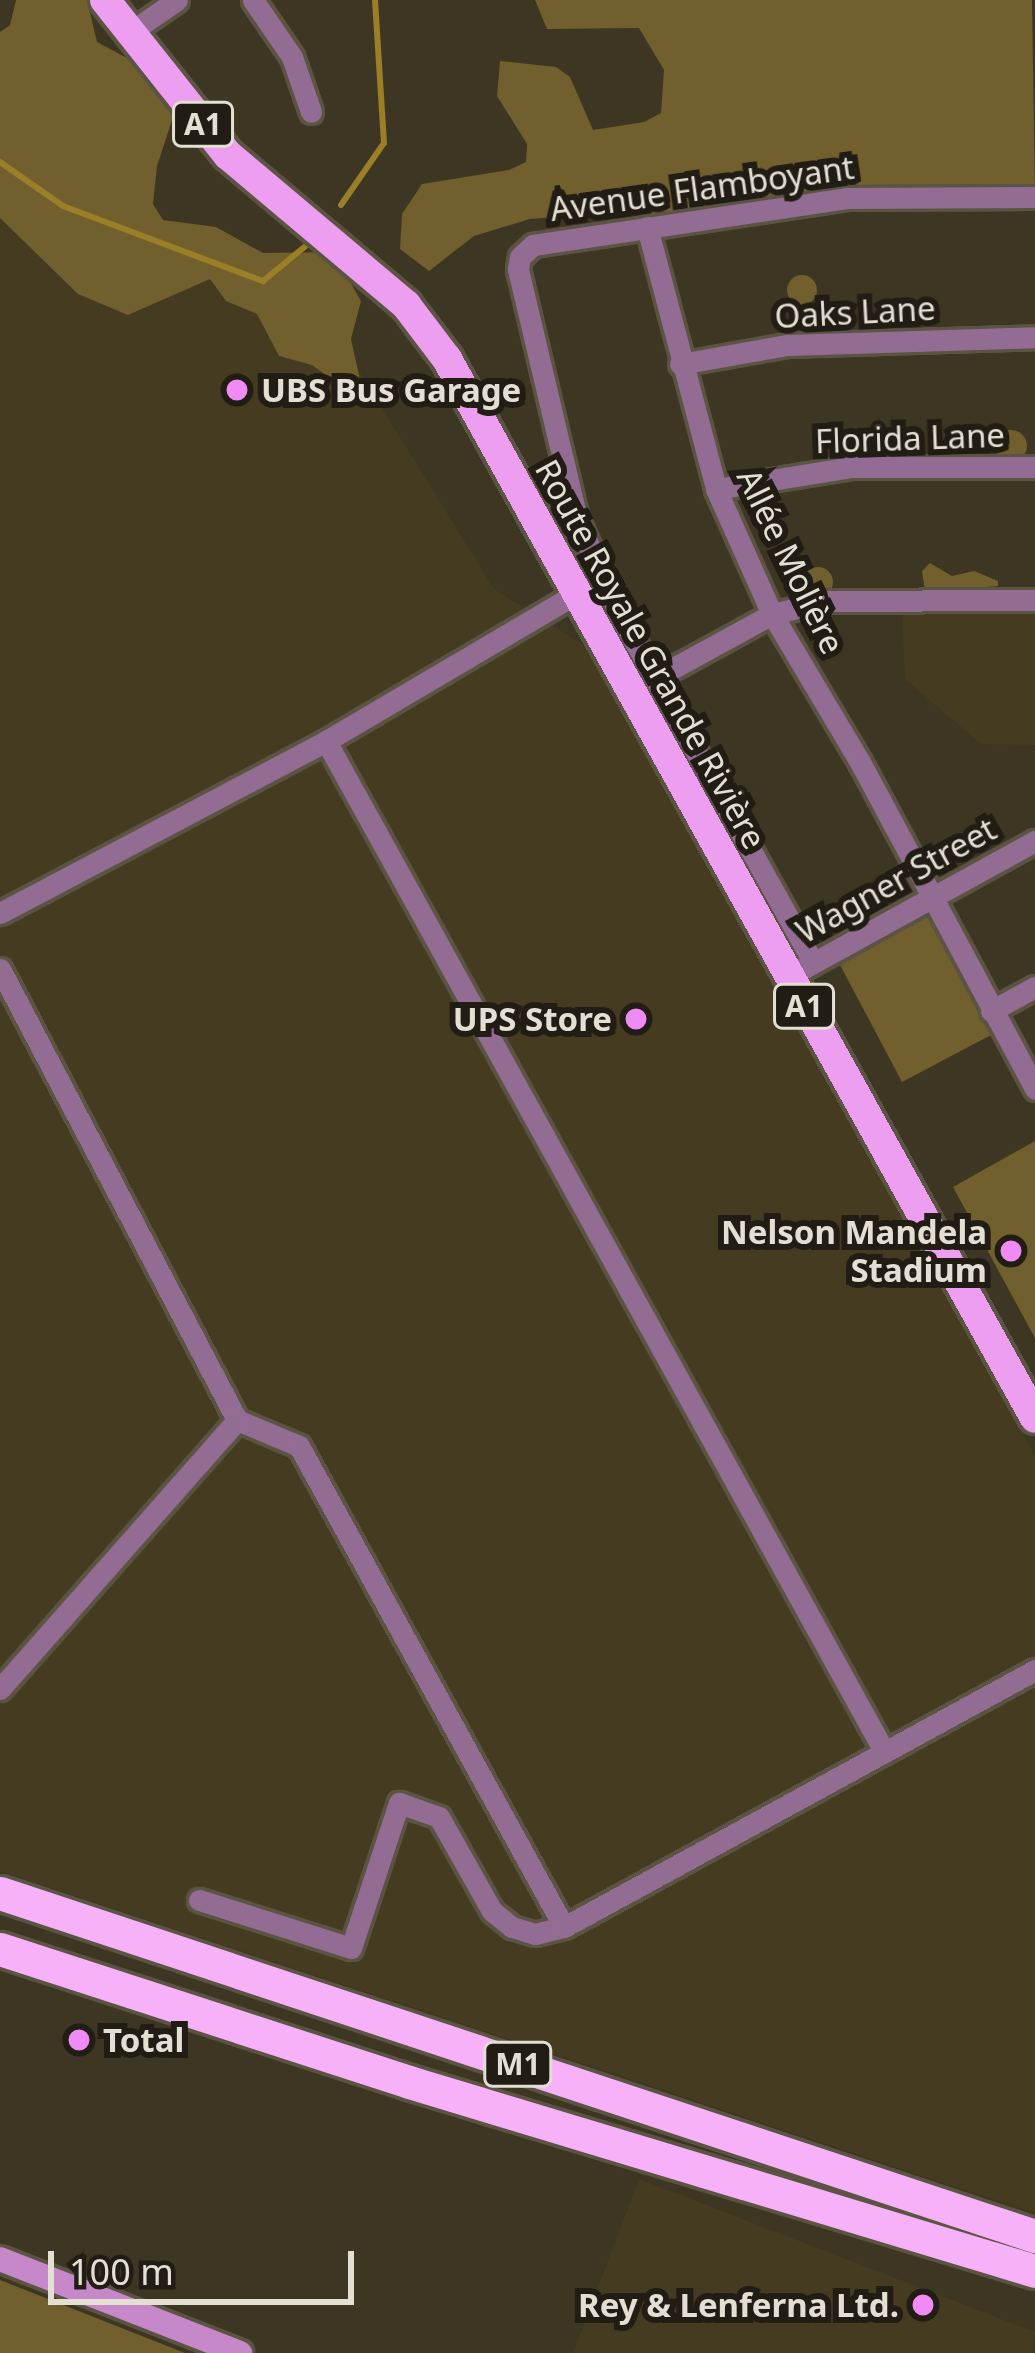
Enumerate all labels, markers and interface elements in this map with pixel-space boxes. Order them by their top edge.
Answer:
road number: A1 [170,100,236,148]
street label: Avenue Flamboyant [547,147,857,229]
street label: Oaks Lane [774,288,936,336]
place label: UBS Bus Garage [261,370,521,410]
marker: UBS Bus Garage [224,377,250,403]
street label: Florida Lane [814,415,1006,461]
street label: Route Royale Grande Rivière [527,453,775,855]
street label: Allée Molière [729,462,853,660]
street label: Wagner Street [789,809,1003,951]
road number: A1 [771,982,837,1030]
place label: UPS Store [453,999,612,1039]
marker: UPS Store [623,1006,649,1032]
place label: Nelson Mandela Stadium [721,1212,987,1290]
marker: Nelson Mandela Stadium [998,1238,1024,1264]
place label: Total [103,2020,184,2060]
marker: Total [66,2027,92,2053]
road number: M1 [482,2040,554,2088]
scale bar [54,2227,360,2301]
text: 100 m [69,2247,174,2296]
place label: Rey & Lenferna Ltd. [578,2285,899,2325]
marker: Rey & Lenferna Ltd. [910,2292,936,2318]

